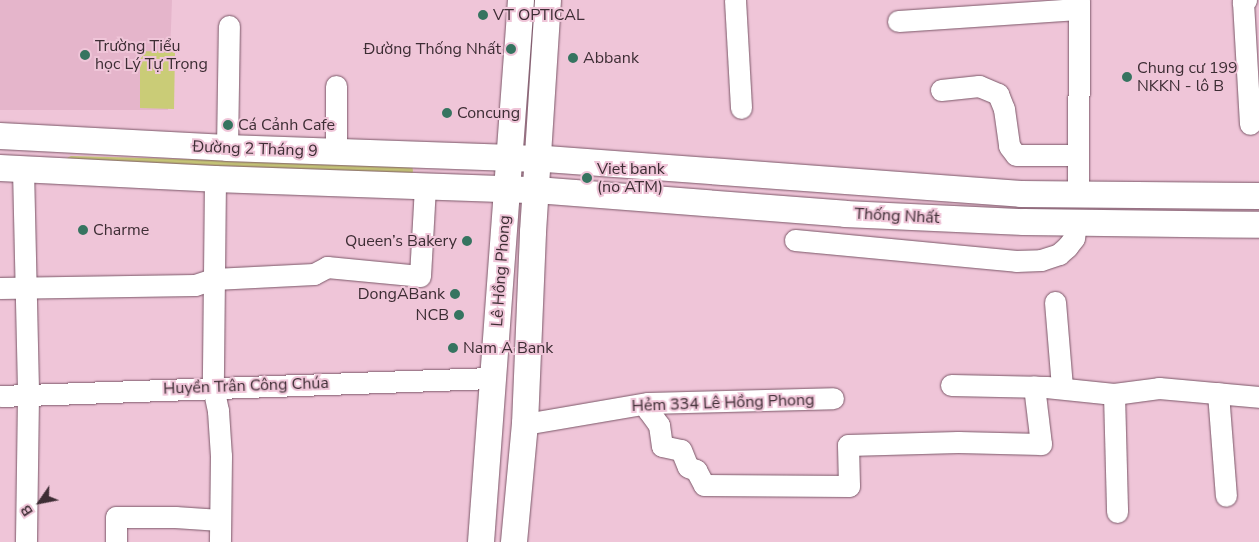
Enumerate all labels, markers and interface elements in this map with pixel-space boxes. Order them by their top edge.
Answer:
place label: VT OPTICAL [493,5,585,25]
marker: VT OPTICAL [477,9,489,21]
place label: Trường Tiểu học Lý Tự Trọng [95,36,208,74]
place label: Đường Thống Nhất [363,39,501,59]
marker: Đường Thống Nhất [505,43,517,55]
place label: Abbank [583,48,639,68]
marker: Trường Tiểu học Lý Tự Trọng [79,49,91,61]
marker: Abbank [567,52,579,64]
place label: Chung cư 199 NKKN - lô B [1137,58,1238,96]
marker: Chung cư 199 NKKN - lô B [1121,71,1133,83]
place label: Concung [457,103,520,123]
marker: Concung [441,107,453,119]
place label: Cá Cảnh Cafe [238,115,335,135]
marker: Cá Cảnh Cafe [222,119,234,131]
street label: Đường 2 Tháng 9 [192,137,318,161]
place label: Viet bank (no ATM) [597,159,665,197]
marker: Viet bank (no ATM) [581,172,593,184]
street label: Thống Nhất [854,204,940,228]
street label: Lê Hồng Phong [488,215,514,327]
place label: Charme [93,220,149,240]
marker: Charme [77,224,89,236]
place label: Queen’s Bakery [345,231,457,251]
marker: Queen’s Bakery [461,235,473,247]
place label: DongABank [358,284,445,304]
marker: DongABank [449,288,461,300]
place label: NCB [416,305,449,325]
marker: NCB [453,309,465,321]
place label: Nam A Bank [463,338,553,358]
marker: Nam A Bank [447,342,459,354]
street label: Huyền Trân Công Chúa [163,374,329,398]
street label: Hẻm 334 Lê Hồng Phong [631,390,815,416]
north arrow [15,477,65,527]
text: B [16,501,38,520]

